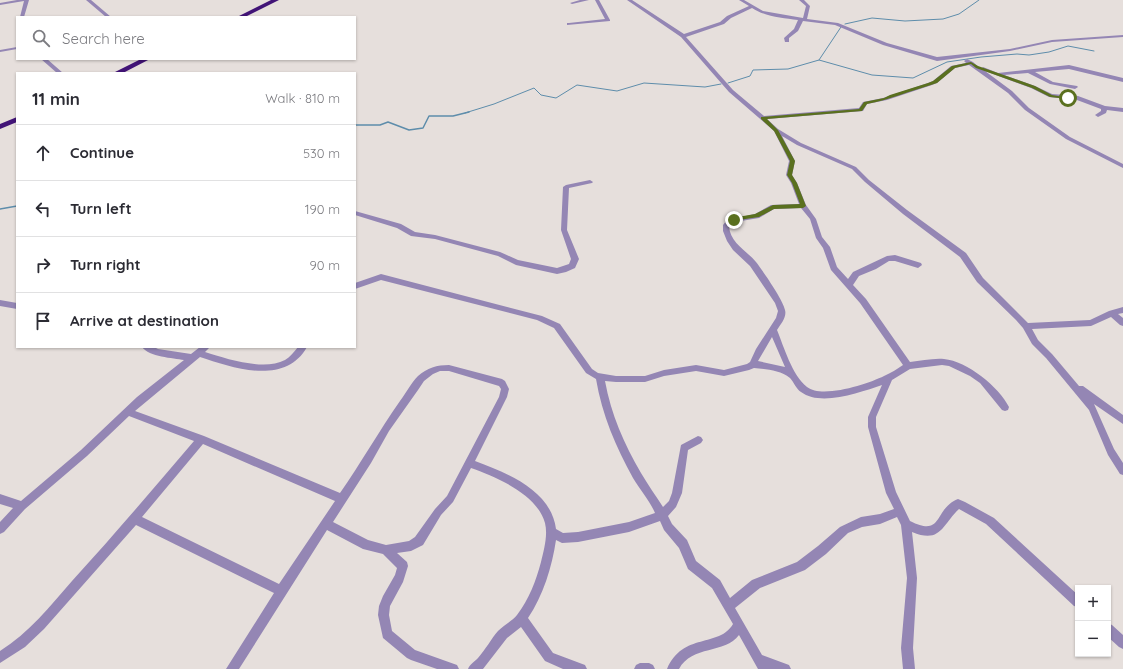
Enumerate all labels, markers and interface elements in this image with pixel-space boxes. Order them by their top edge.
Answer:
search box [16,16,356,60]
icon: search [30,27,52,49]
text: Search here [62,29,145,48]
text: 11 min [32,88,80,109]
route start [1059,89,1077,107]
text: Walk · 810 m [265,90,340,106]
icon: ahead [32,142,54,164]
text: Continue [70,143,134,162]
text: 530 m [303,145,340,161]
icon: left [32,198,54,220]
text: Turn left [70,199,132,218]
text: 190 m [305,201,340,217]
route end [725,211,743,229]
icon: right [32,254,54,276]
text: Turn right [70,255,141,274]
text: 90 m [310,257,340,273]
icon: arrive [32,310,54,332]
text: Arrive at destination [70,311,219,330]
map controls [1075,585,1111,657]
button: + [1075,585,1111,621]
button: − [1075,621,1111,657]

